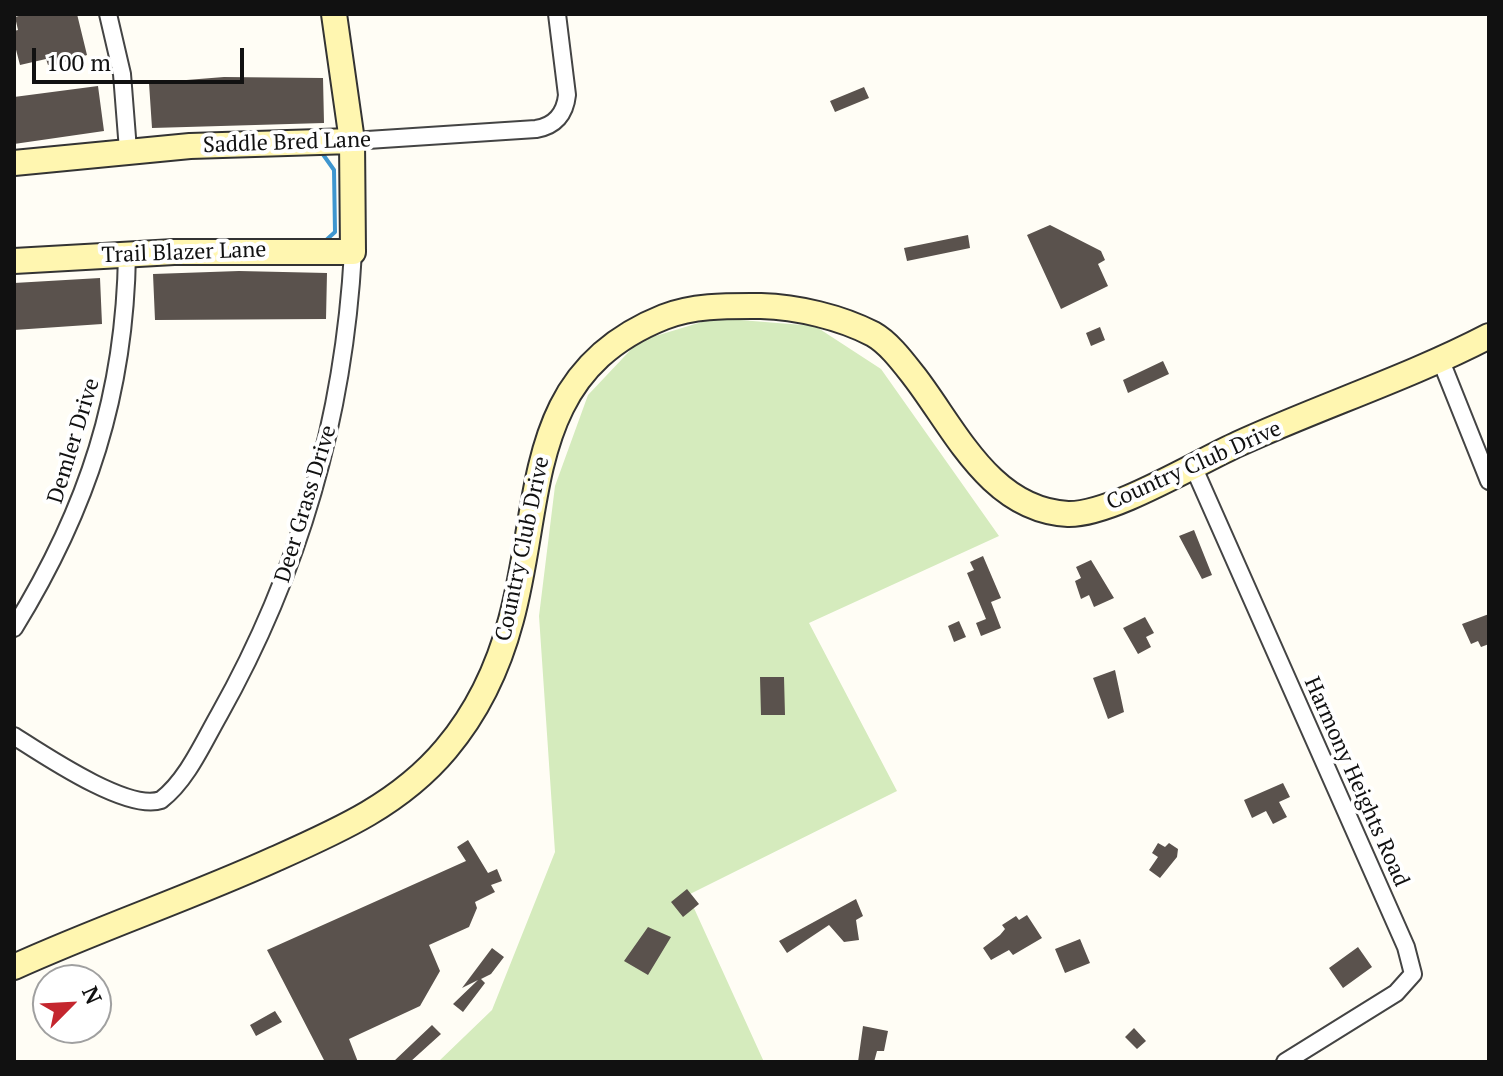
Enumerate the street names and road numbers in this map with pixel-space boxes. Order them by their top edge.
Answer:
street label: Saddle Bred Lane [202,127,372,159]
street label: Trail Blazer Lane [101,237,267,269]
street label: Demler Drive [42,375,106,507]
street label: Country Club Drive [1103,416,1285,516]
street label: Deer Grass Drive [270,422,342,586]
street label: Country Club Drive [491,454,555,644]
street label: Harmony Heights Road [1298,673,1414,891]

